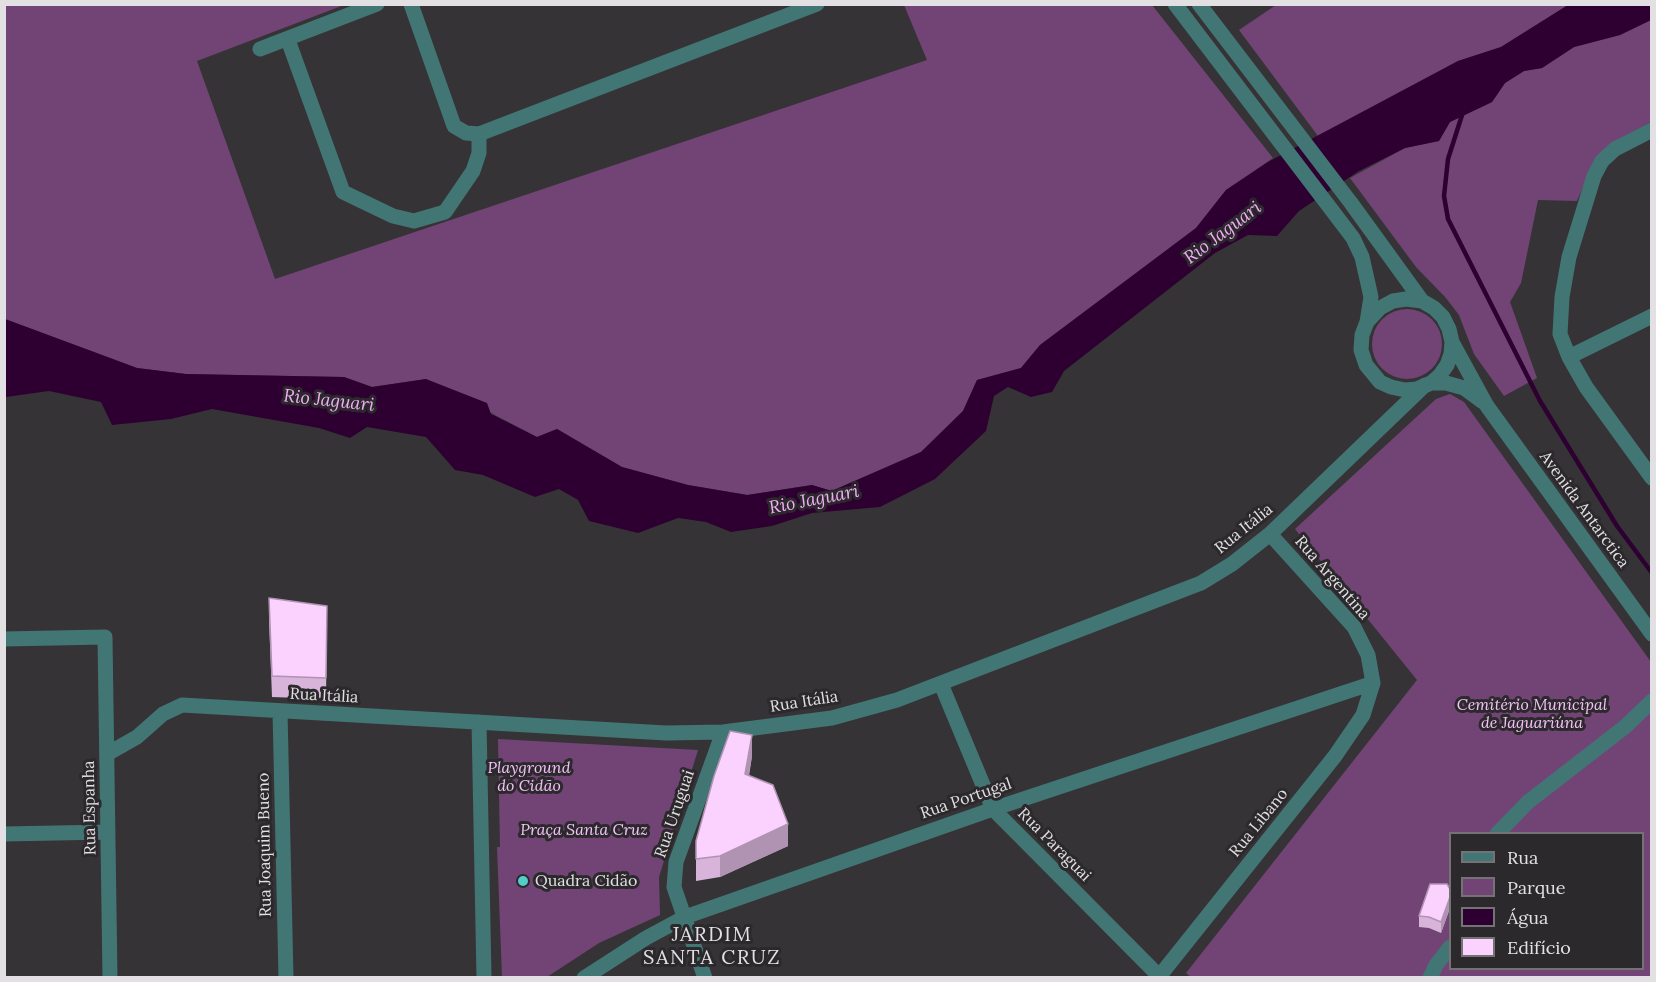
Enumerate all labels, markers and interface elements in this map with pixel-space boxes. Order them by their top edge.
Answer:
water label: Rio Jaguari [1180,197,1266,269]
water label: Rio Jaguari [283,385,375,417]
street label: Avenida Antarctica [1535,448,1633,572]
water label: Rio Jaguari [767,481,861,519]
street label: Rua Itália [1211,500,1277,558]
street label: Rua Argentina [1290,532,1374,624]
street label: Rua Itália [289,685,359,707]
street label: Rua Itália [769,687,839,717]
park label: Cemitério Municipal de Jaguariúna [1457,695,1607,733]
park label: Playground do Cidão [487,758,571,796]
street label: Rua Espanha [80,760,100,856]
street label: Rua Uruguai [651,768,699,860]
street label: Rua Joaquim Bueno [254,773,276,917]
street label: Rua Portugal [918,774,1014,824]
street label: Rua Libano [1226,785,1292,861]
street label: Rua Paraguai [1013,804,1095,886]
park label: Praça Santa Cruz [520,820,648,840]
legend [1449,832,1644,970]
text: Rua [1507,846,1538,869]
place label: Quadra Cidão [535,871,637,891]
marker: Quadra Cidão [516,874,530,888]
text: Parque [1507,876,1566,899]
text: Água [1507,906,1548,929]
district label: JARDIM SANTA CRUZ [643,923,781,970]
text: Edifício [1507,936,1571,959]

